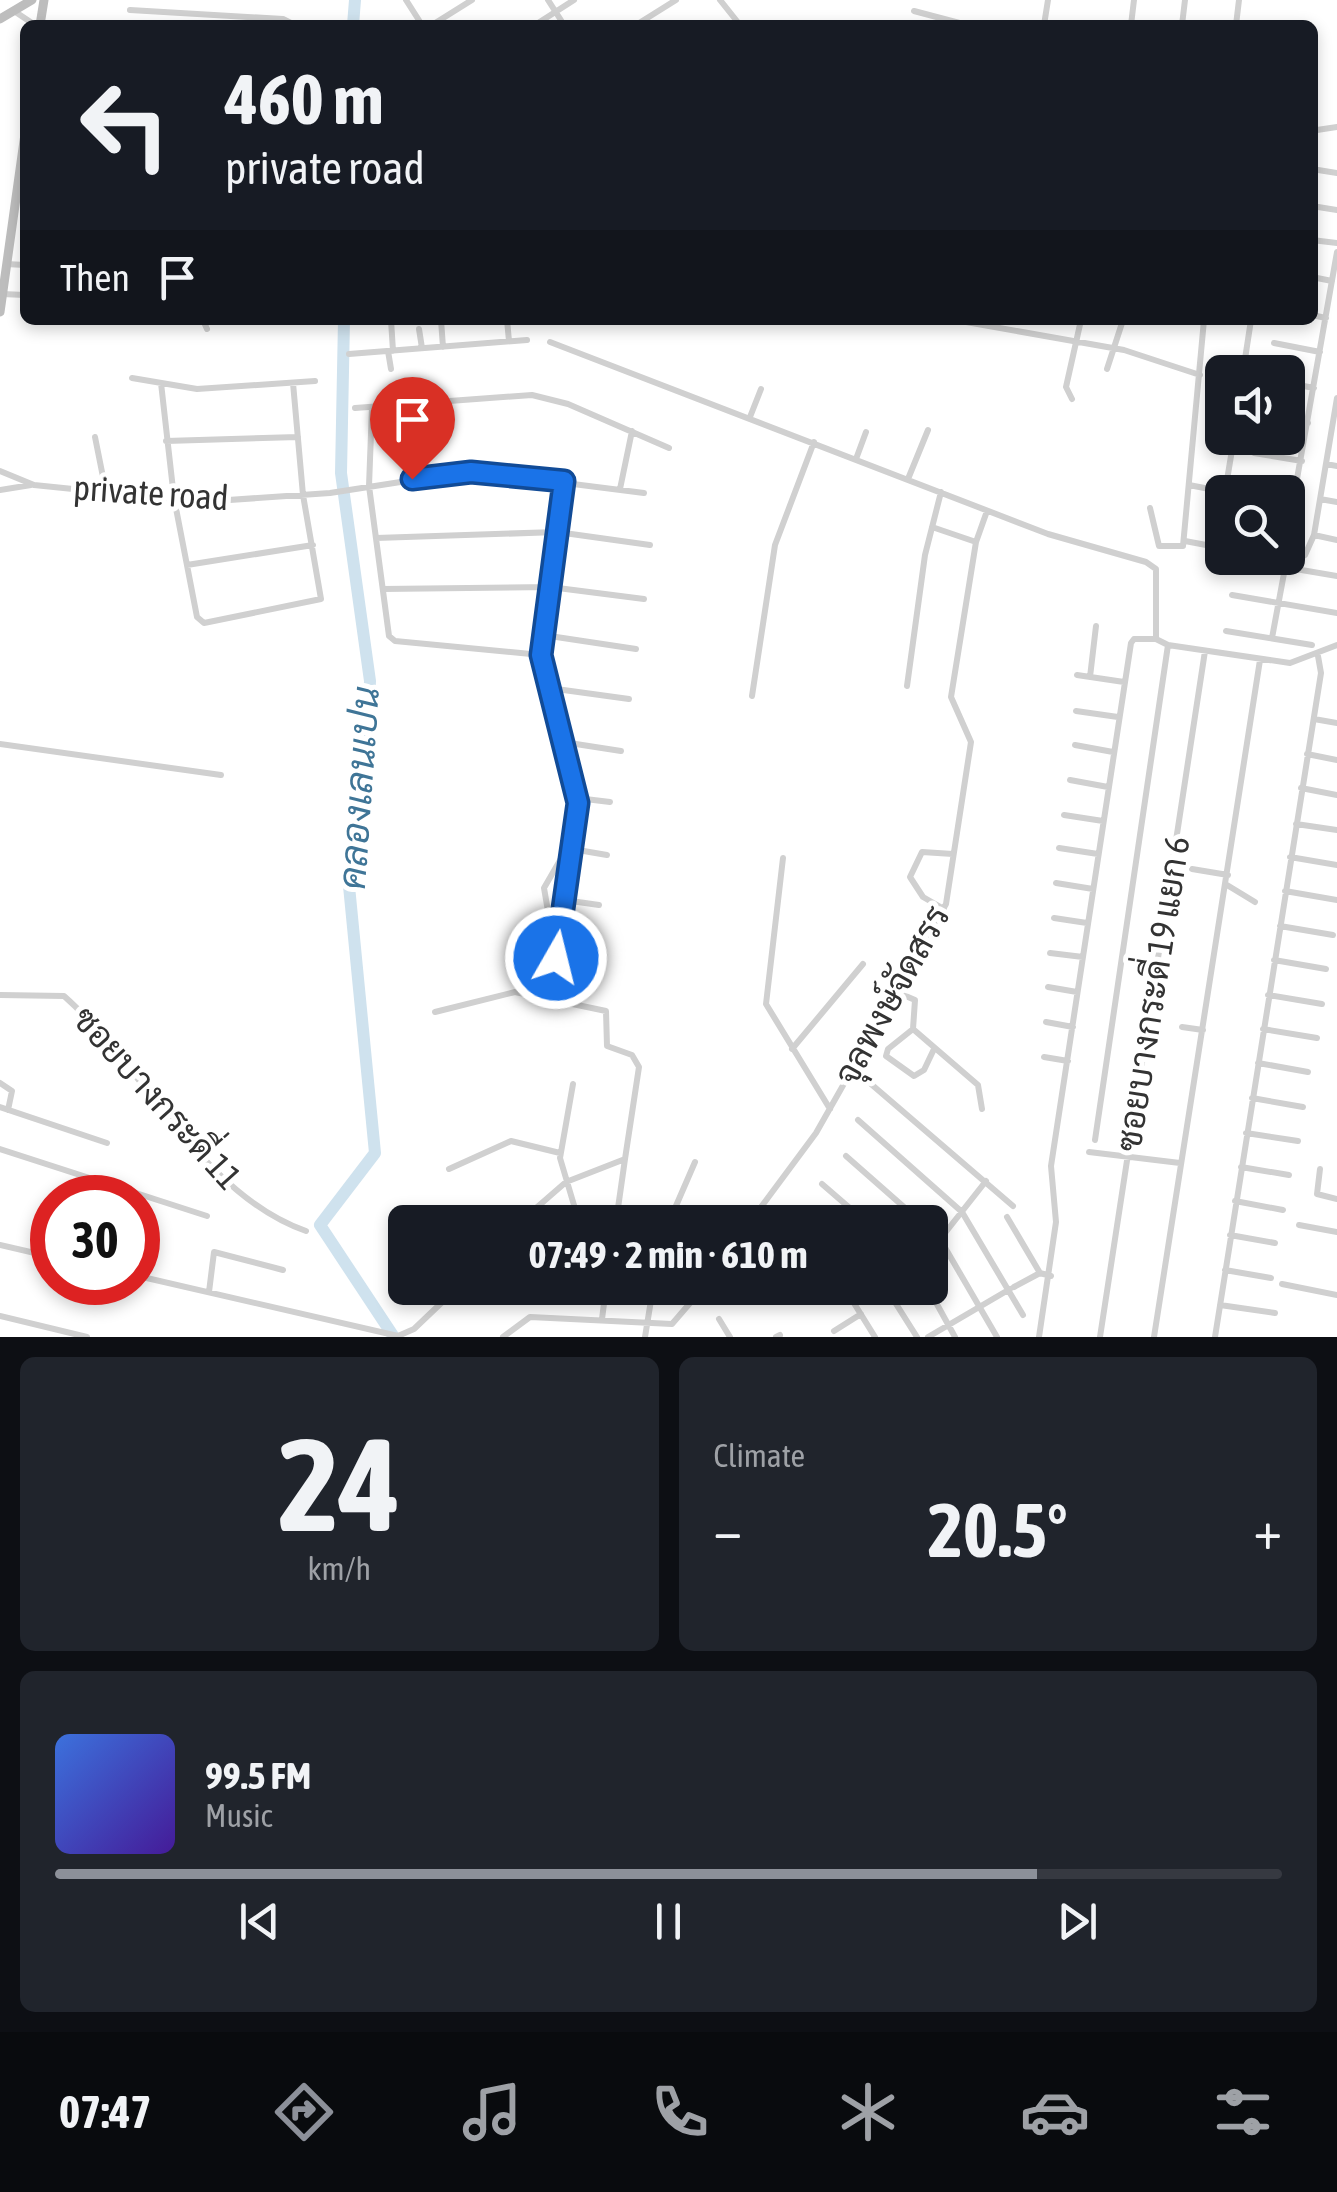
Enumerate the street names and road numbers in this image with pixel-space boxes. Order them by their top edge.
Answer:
street label: private road [72,467,230,517]
street label: ซอยบางกระดี่ 19 แยก 6 [1097,832,1197,1154]
street label: จุลพงษ์จัดสรร [824,897,961,1094]
street label: ซอยบางกระดี่ 11 [65,991,258,1197]

